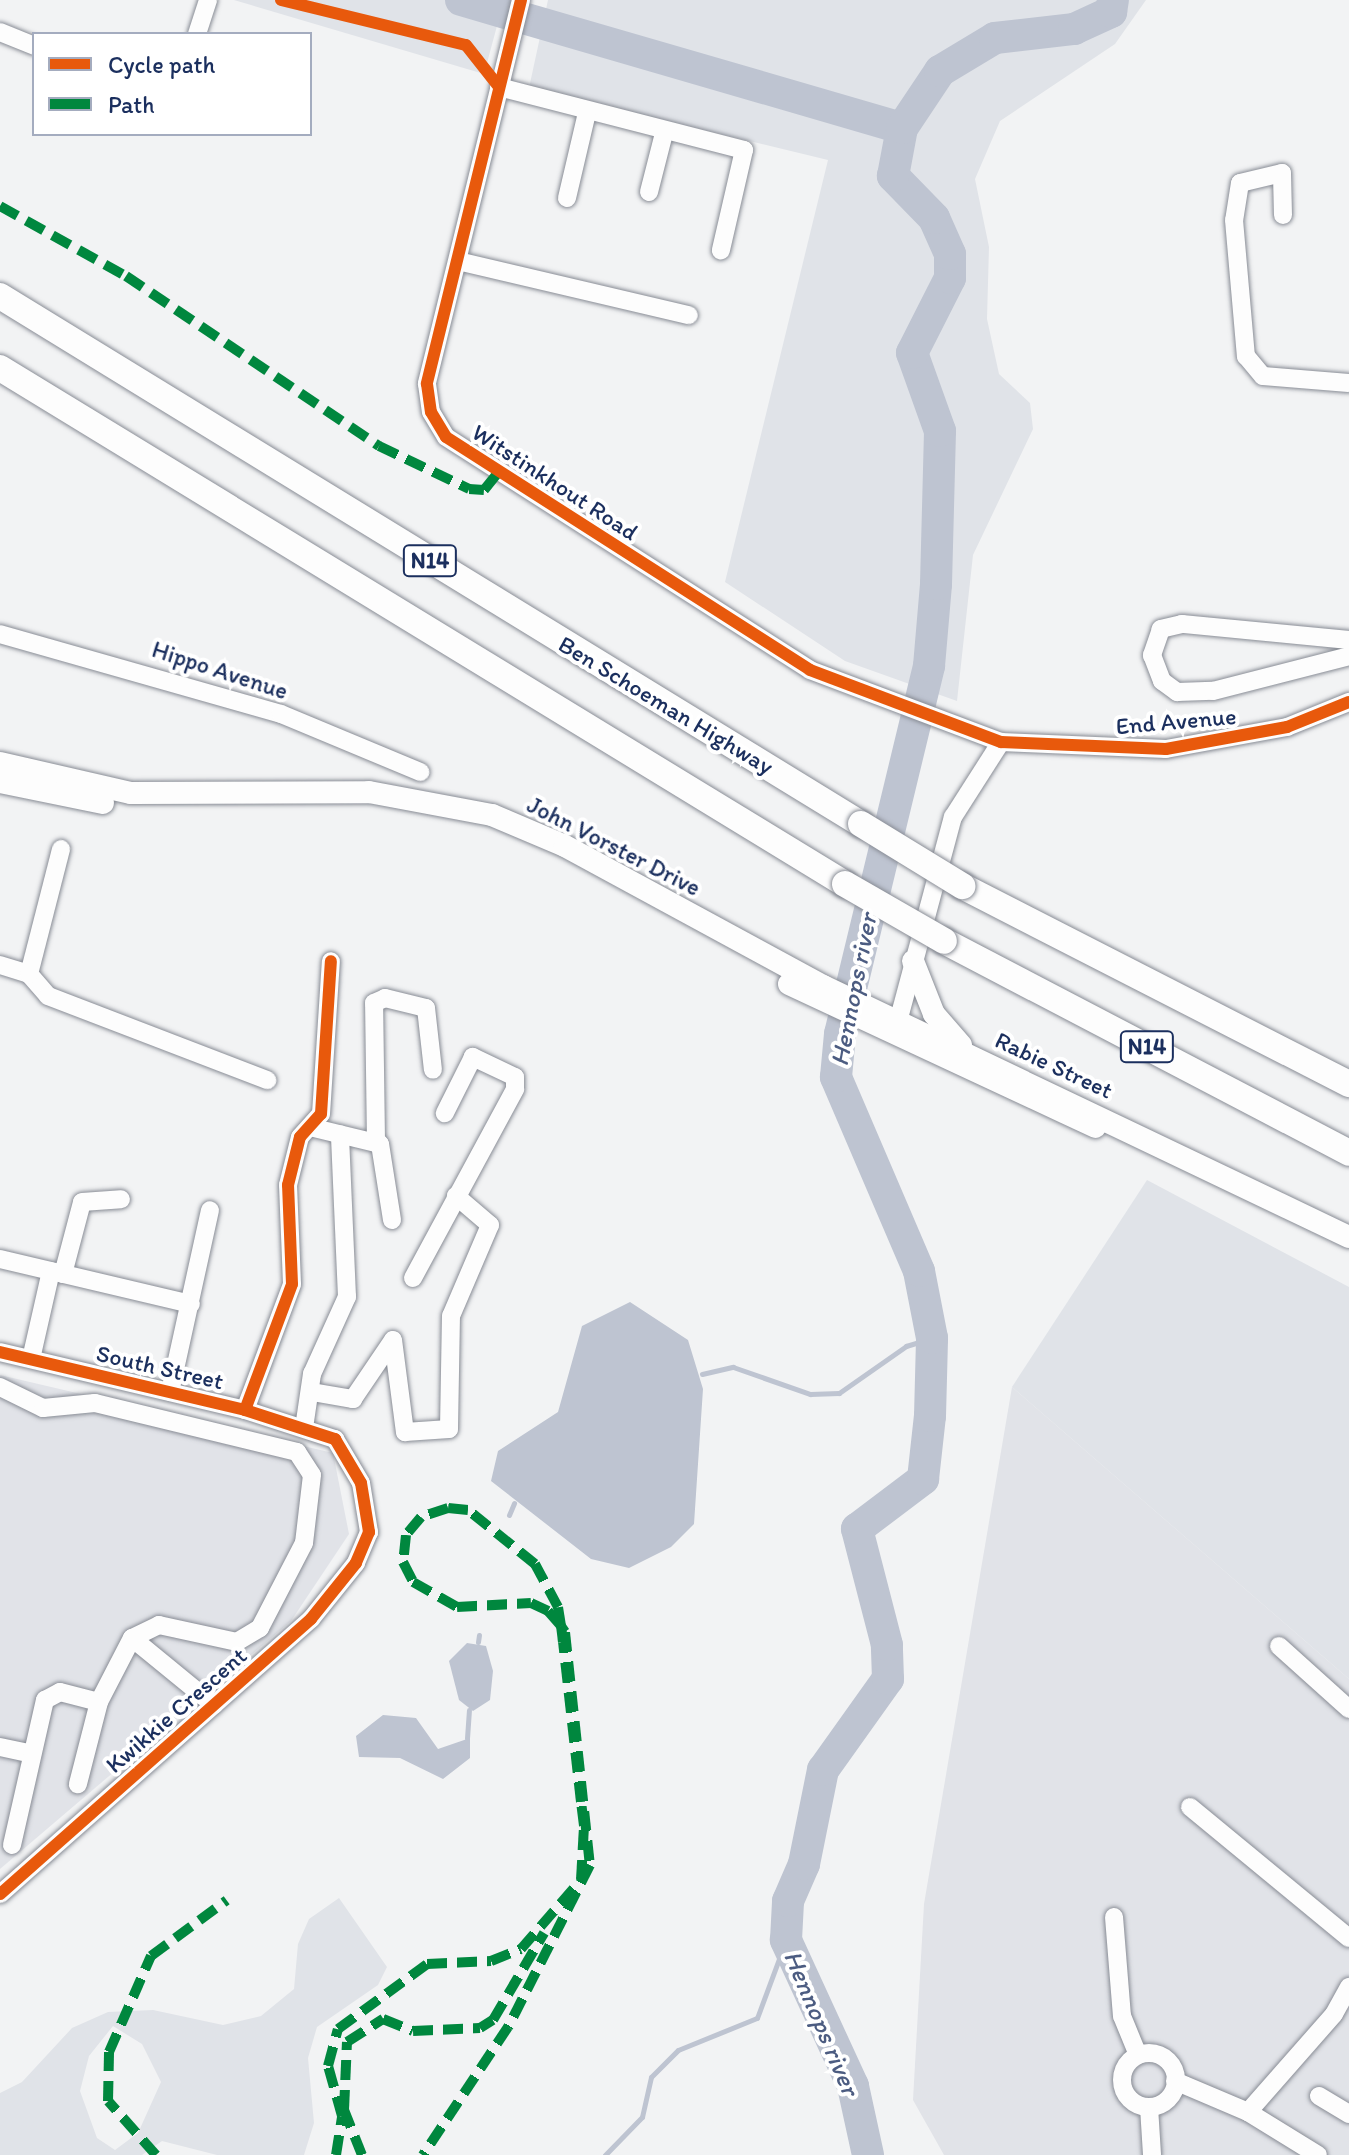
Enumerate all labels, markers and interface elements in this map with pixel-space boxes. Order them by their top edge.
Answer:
legend [32,32,312,136]
text: Cycle path [108,50,215,79]
text: Path [108,90,155,119]
street label: Witstinkhout Road [467,418,643,546]
road number: N14 [402,543,458,579]
street label: Ben Schoeman Highway [554,630,778,780]
street label: Hippo Avenue [149,635,291,705]
street label: End Avenue [1115,701,1237,741]
street label: John Vorster Drive [523,790,705,902]
water label: Hennops river [824,911,884,1069]
street label: Rabie Street [991,1025,1117,1105]
road number: N14 [1119,1029,1175,1065]
street label: South Street [94,1338,226,1396]
street label: Kwikkie Crescent [100,1641,252,1779]
water label: Hennops river [776,1946,866,2100]

